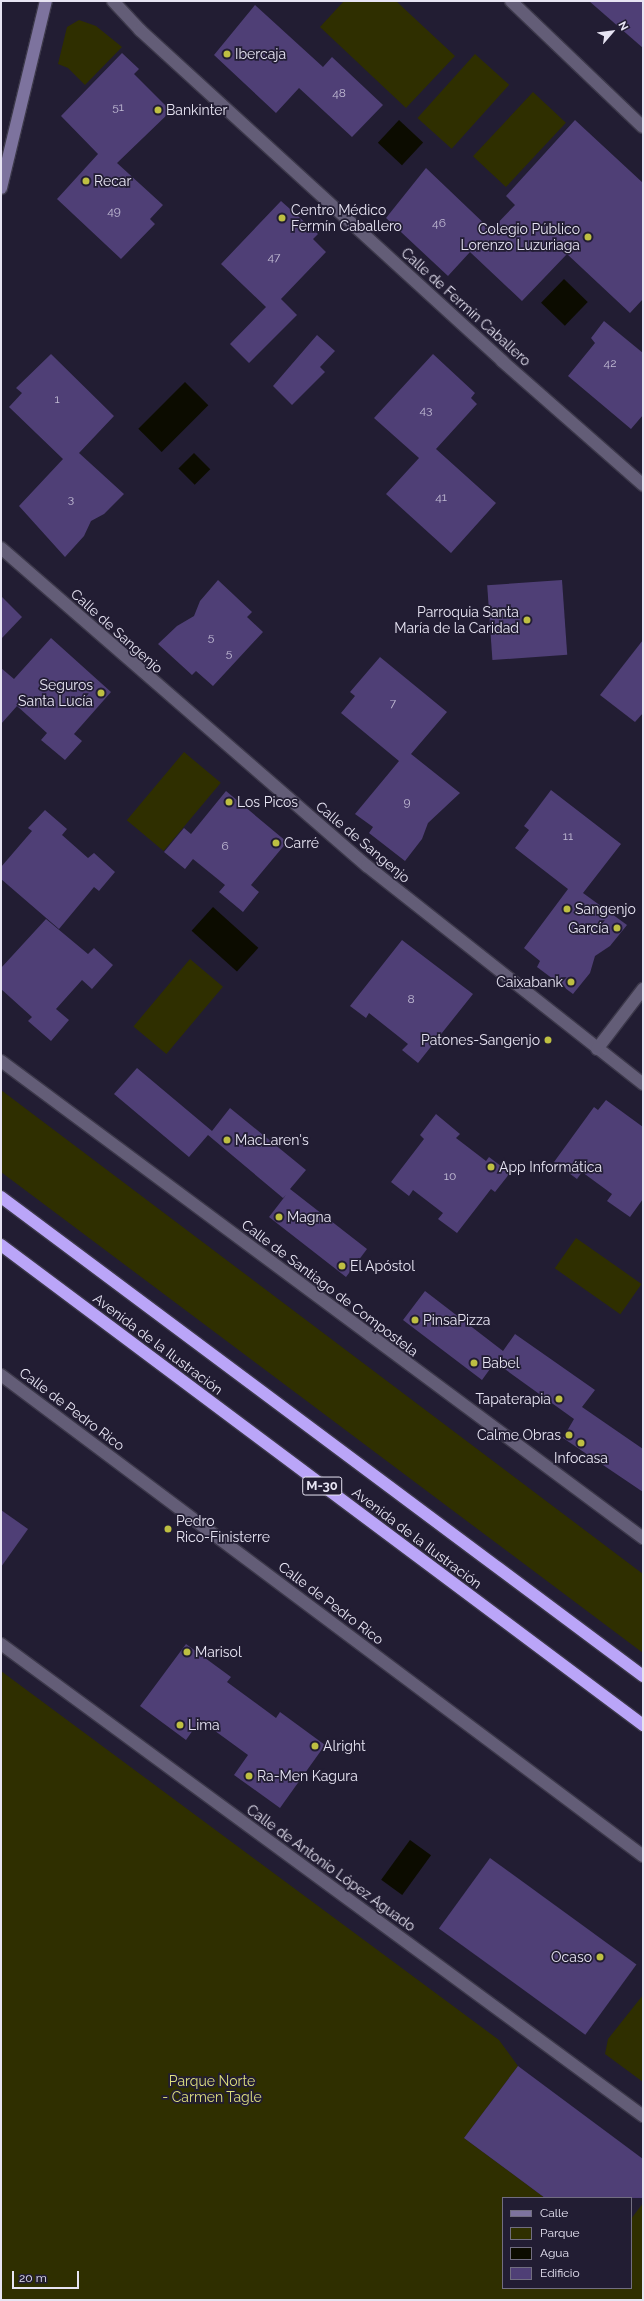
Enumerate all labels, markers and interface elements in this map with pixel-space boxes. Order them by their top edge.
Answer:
north arrow [592,12,632,52]
text: N [615,19,631,33]
place label: Ibercaja [235,46,286,62]
marker: Ibercaja [222,49,232,59]
house number: 48 [332,87,346,101]
house number: 51 [112,101,124,115]
place label: Bankinter [166,102,227,118]
marker: Bankinter [153,105,163,115]
place label: Recar [94,173,131,189]
marker: Recar [81,176,91,186]
place label: Centro Médico Fermín Caballero [291,202,402,234]
house number: 49 [107,205,121,219]
marker: Centro Médico Fermín Caballero [276,212,288,224]
house number: 46 [432,217,446,231]
place label: Colegio Público Lorenzo Luzuriaga [460,221,580,254]
marker: Colegio Público Lorenzo Luzuriaga [583,232,593,242]
street label: Calle de Fermín Caballero [398,245,534,369]
house number: 47 [268,251,280,265]
house number: 42 [604,357,616,371]
house number: 1 [54,393,60,407]
house number: 43 [420,404,432,418]
house number: 41 [435,491,447,505]
house number: 3 [68,493,74,507]
street label: Calle de Sangenjo [68,585,166,677]
place label: Parroquia Santa María de la Caridad [394,604,519,636]
marker: Parroquia Santa María de la Caridad [522,615,532,625]
house number: 5 [208,631,214,645]
house number: 5 [226,647,232,661]
place label: Seguros Santa Lucía [18,677,93,710]
marker: Seguros Santa Lucía [96,688,106,698]
house number: 7 [390,697,396,711]
place label: Los Picos [237,794,298,810]
house number: 9 [403,796,411,810]
marker: Los Picos [224,797,234,807]
street label: Calle de Sangenjo [312,798,414,886]
house number: 11 [563,830,573,844]
place label: Carré [284,835,319,851]
marker: Carré [271,838,281,848]
house number: 6 [221,840,229,854]
place label: Sangenjo [575,901,636,917]
marker: Sangenjo [562,904,572,914]
place label: García [568,920,609,936]
marker: García [612,923,622,933]
place label: Caixabank [496,974,563,990]
marker: Caixabank [566,977,576,987]
house number: 8 [407,993,415,1007]
place label: Patones-Sangenjo [421,1032,540,1048]
marker: Patones-Sangenjo [543,1035,553,1045]
place label: MacLaren's [235,1132,309,1148]
marker: MacLaren's [222,1135,232,1145]
place label: App Informática [499,1159,602,1175]
marker: App Informática [486,1162,496,1172]
house number: 10 [444,1170,456,1184]
place label: Magna [287,1209,331,1225]
marker: Magna [274,1212,284,1222]
street label: Calle de Santiago de Compostela [238,1216,422,1360]
place label: El Apóstol [350,1258,416,1274]
marker: El Apóstol [337,1261,347,1271]
street label: Avenida de la Ilustración [90,1290,226,1398]
place label: PinsaPizza [423,1312,490,1328]
marker: PinsaPizza [410,1315,420,1325]
place label: Babel [482,1355,520,1371]
marker: Babel [469,1358,479,1368]
street label: Calle de Pedro Rico [16,1364,128,1454]
place label: Tapaterapia [475,1391,551,1407]
marker: Tapaterapia [554,1394,564,1404]
place label: Calme Obras [477,1427,561,1443]
marker: Calme Obras [564,1430,574,1440]
marker: Infocasa [576,1438,586,1448]
place label: Infocasa [554,1450,608,1466]
road number: M-30 [302,1475,342,1497]
street label: Avenida de la Ilustración [349,1484,485,1592]
place label: Pedro Rico-Finisterre [176,1513,270,1546]
marker: Pedro Rico-Finisterre [163,1524,173,1534]
street label: Calle de Pedro Rico [275,1558,387,1648]
place label: Marisol [195,1644,242,1660]
marker: Marisol [182,1647,192,1657]
place label: Lima [188,1717,220,1733]
marker: Lima [175,1720,185,1730]
place label: Alright [323,1738,366,1754]
marker: Alright [310,1741,320,1751]
place label: Ra-Men Kagura [257,1768,358,1784]
marker: Ra-Men Kagura [244,1771,254,1781]
street label: Calle de Antonio López Aguado [243,1801,419,1935]
place label: Ocaso [551,1949,592,1965]
marker: Ocaso [595,1952,605,1962]
park label: Parque Norte - Carmen Tagle [162,2073,262,2106]
legend [502,2197,632,2289]
text: Calle [540,2206,568,2220]
text: Parque [540,2226,580,2240]
text: Agua [540,2246,569,2260]
scale bar [14,2263,81,2289]
text: Edificio [540,2266,580,2280]
text: 20 m [19,2271,47,2285]

